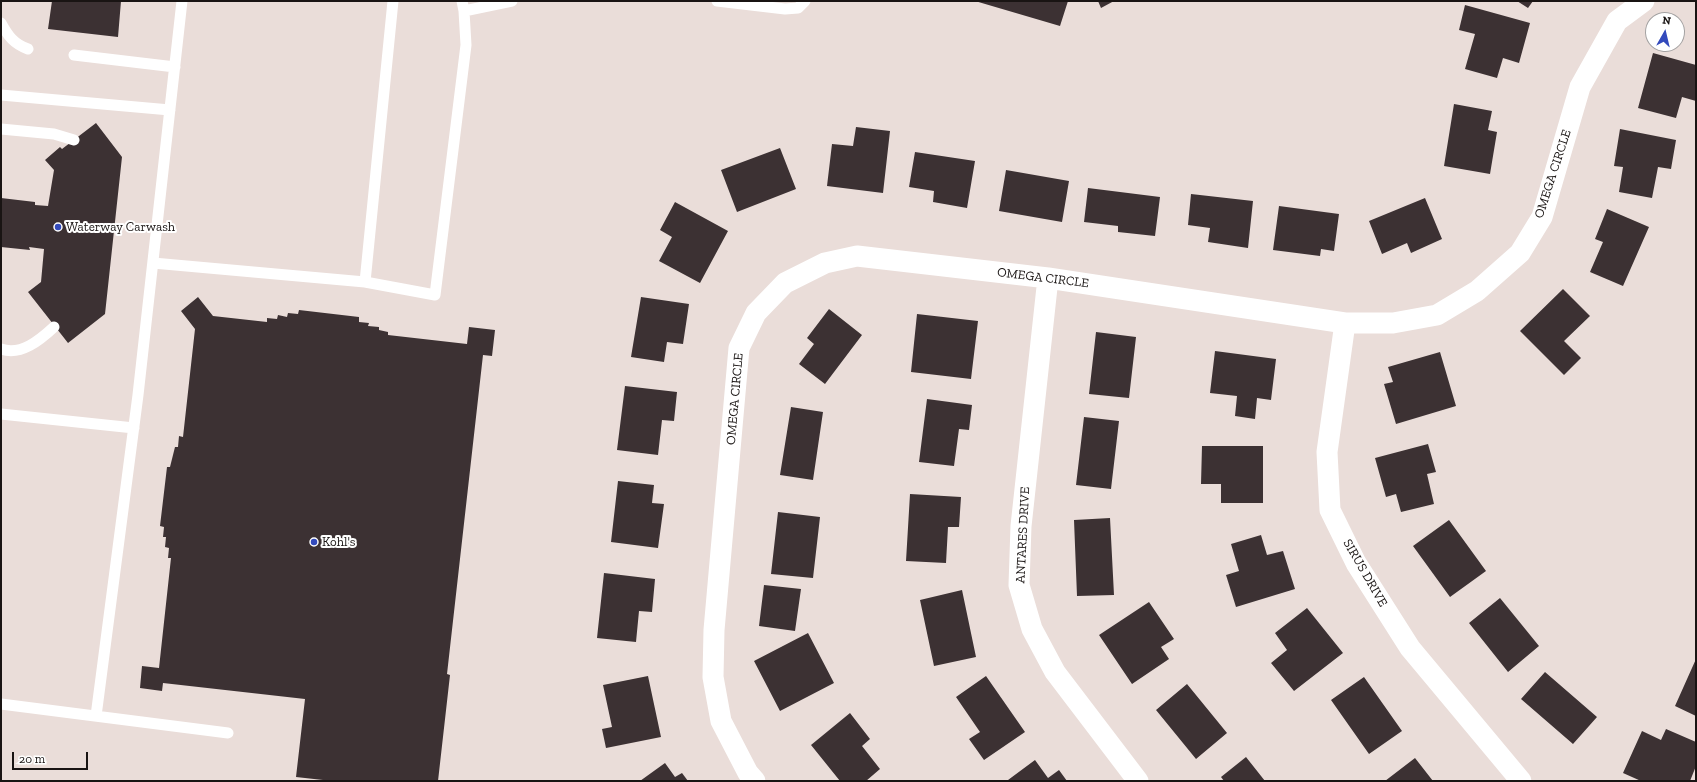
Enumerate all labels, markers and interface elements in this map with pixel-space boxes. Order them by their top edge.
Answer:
north arrow [1645,12,1685,52]
text: N [1662,14,1672,28]
street label: OMEGA CIRCLE [1531,128,1575,220]
place label: Waterway Carwash [66,219,175,235]
marker: Waterway Carwash [53,222,63,232]
street label: OMEGA CIRCLE [996,265,1090,291]
street label: OMEGA CIRCLE [723,352,747,446]
street label: ANTARES DRIVE [1013,486,1033,584]
place label: Kohl's [322,534,356,550]
street label: SIRUS DRIVE [1339,536,1391,610]
marker: Kohl's [309,537,319,547]
scale bar [14,744,90,770]
text: 20 m [19,752,45,766]

